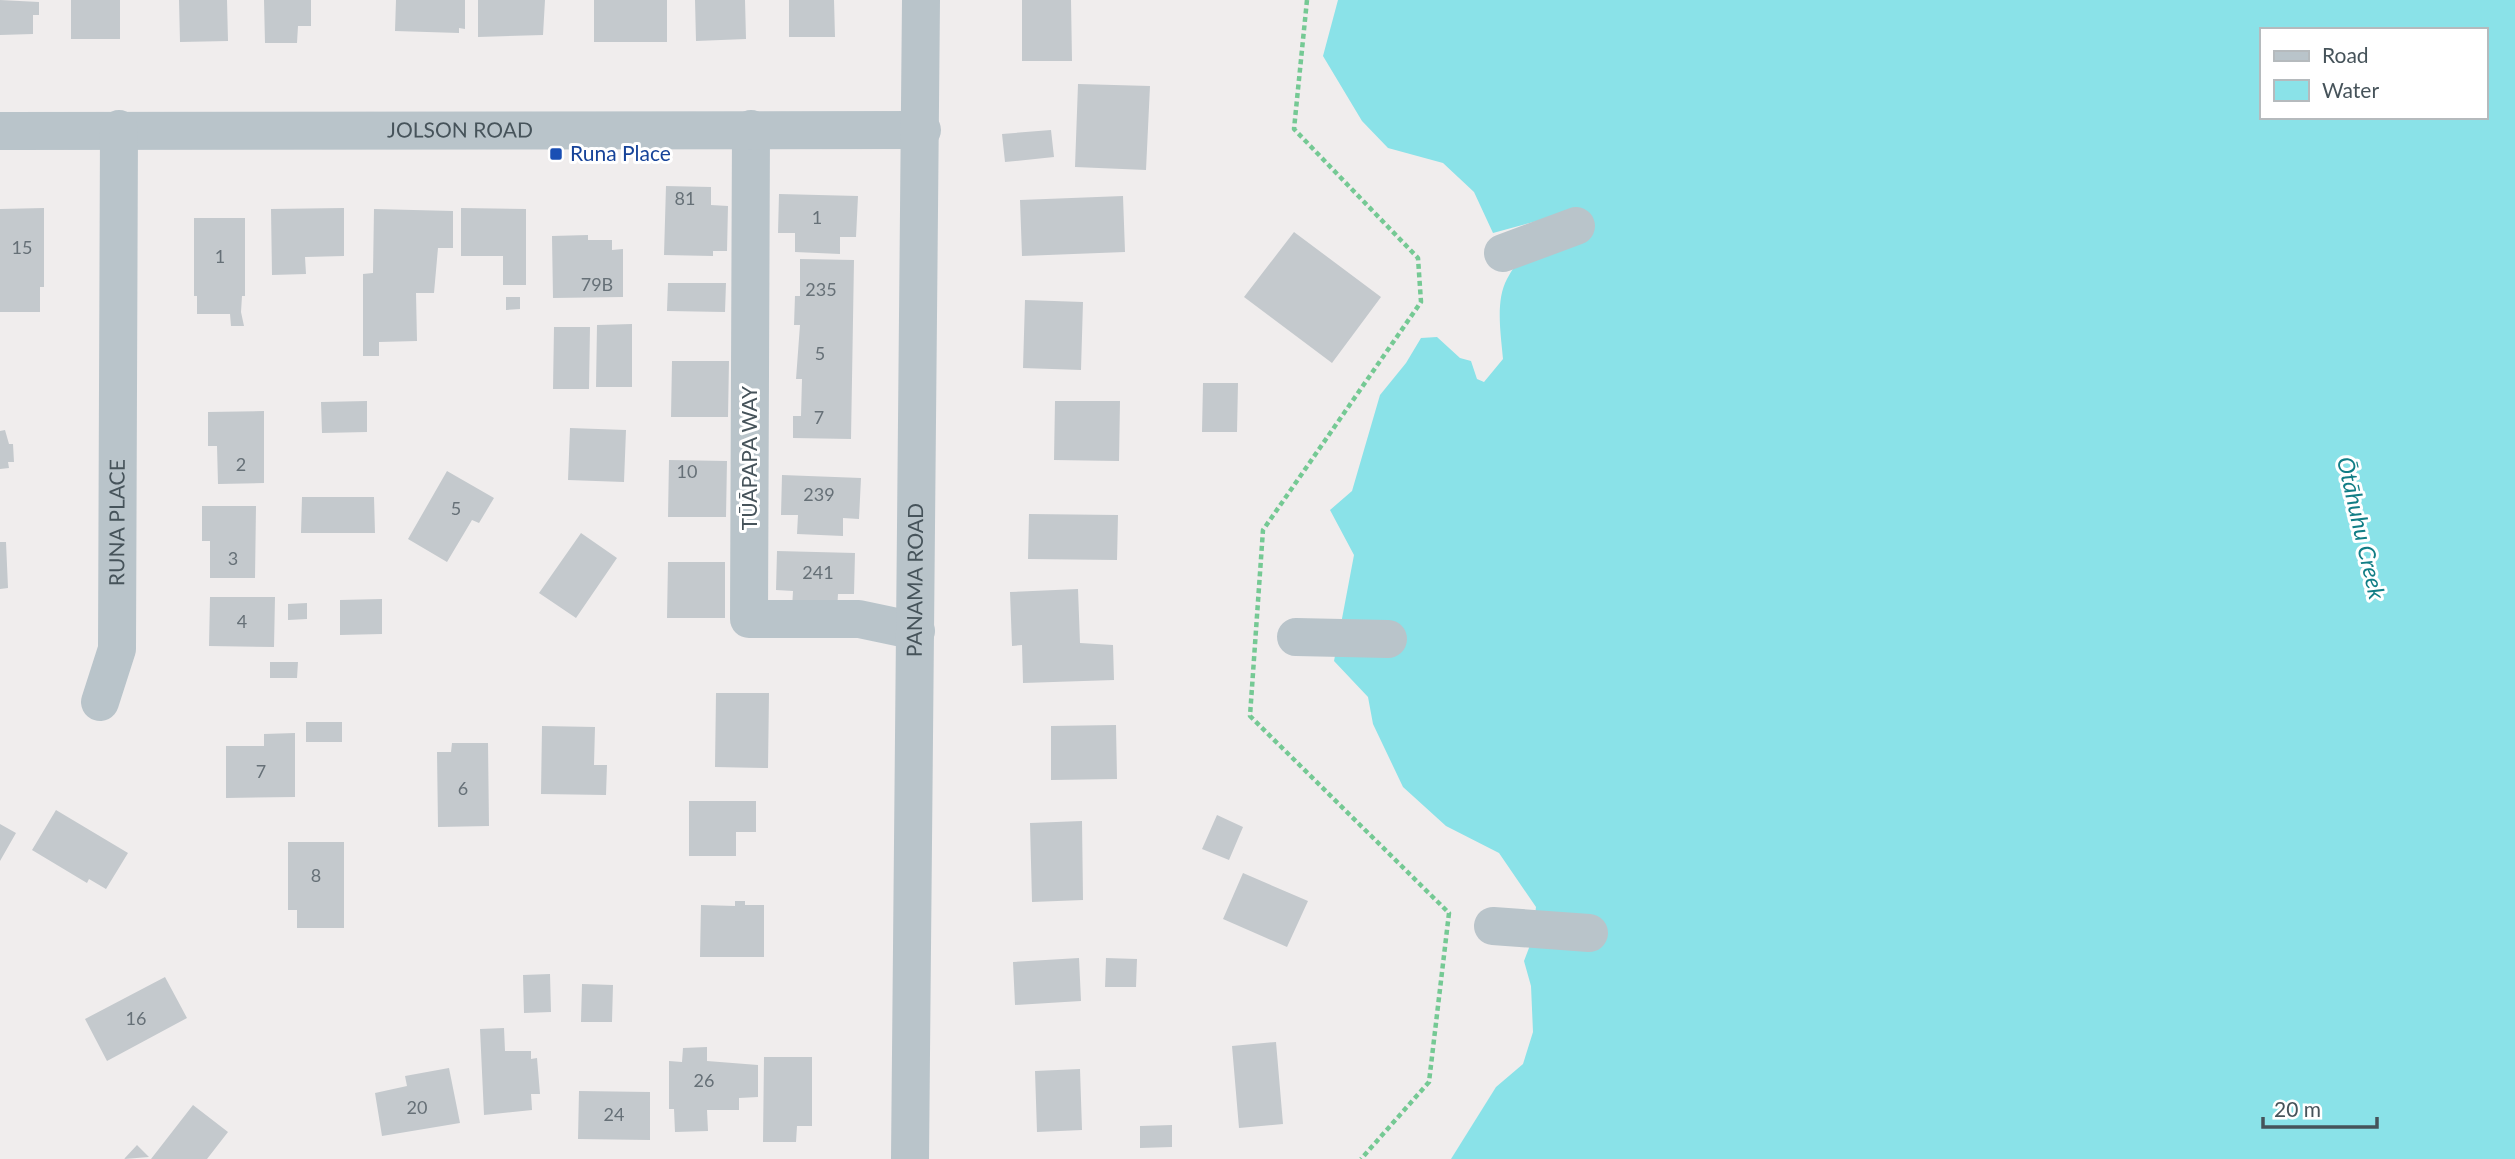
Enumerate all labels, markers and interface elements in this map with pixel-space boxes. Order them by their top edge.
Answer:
legend [2260,28,2487,119]
text: Road [2322,42,2369,67]
text: Water [2322,77,2379,102]
street label: JOLSON ROAD [387,116,533,142]
place label: Runa Place [570,140,671,165]
marker: Runa Place [548,146,564,162]
house number: 81 [675,187,695,209]
house number: 1 [812,206,822,228]
house number: 15 [12,236,32,258]
house number: 1 [215,245,225,267]
house number: 79B [581,273,613,295]
house number: 235 [805,278,837,300]
house number: 5 [815,342,825,364]
street label: TŪĀPAPA WAY [736,385,761,530]
house number: 7 [814,406,824,428]
house number: 2 [236,453,246,475]
water label: Ōtāhuhu Creek [2332,454,2392,603]
street label: RUNA PLACE [103,459,129,586]
house number: 10 [677,460,697,482]
house number: 239 [803,483,835,505]
house number: 5 [451,497,461,519]
street label: PANAMA ROAD [901,503,927,657]
house number: 3 [228,547,238,569]
house number: 241 [802,561,834,583]
house number: 4 [237,610,247,632]
house number: 7 [256,760,266,782]
house number: 6 [458,777,468,799]
house number: 8 [311,864,321,886]
house number: 16 [126,1007,146,1029]
house number: 26 [694,1069,714,1091]
scale bar [2263,1086,2377,1130]
house number: 20 [407,1096,427,1118]
text: 20 m [2274,1096,2321,1121]
house number: 24 [604,1103,624,1125]

